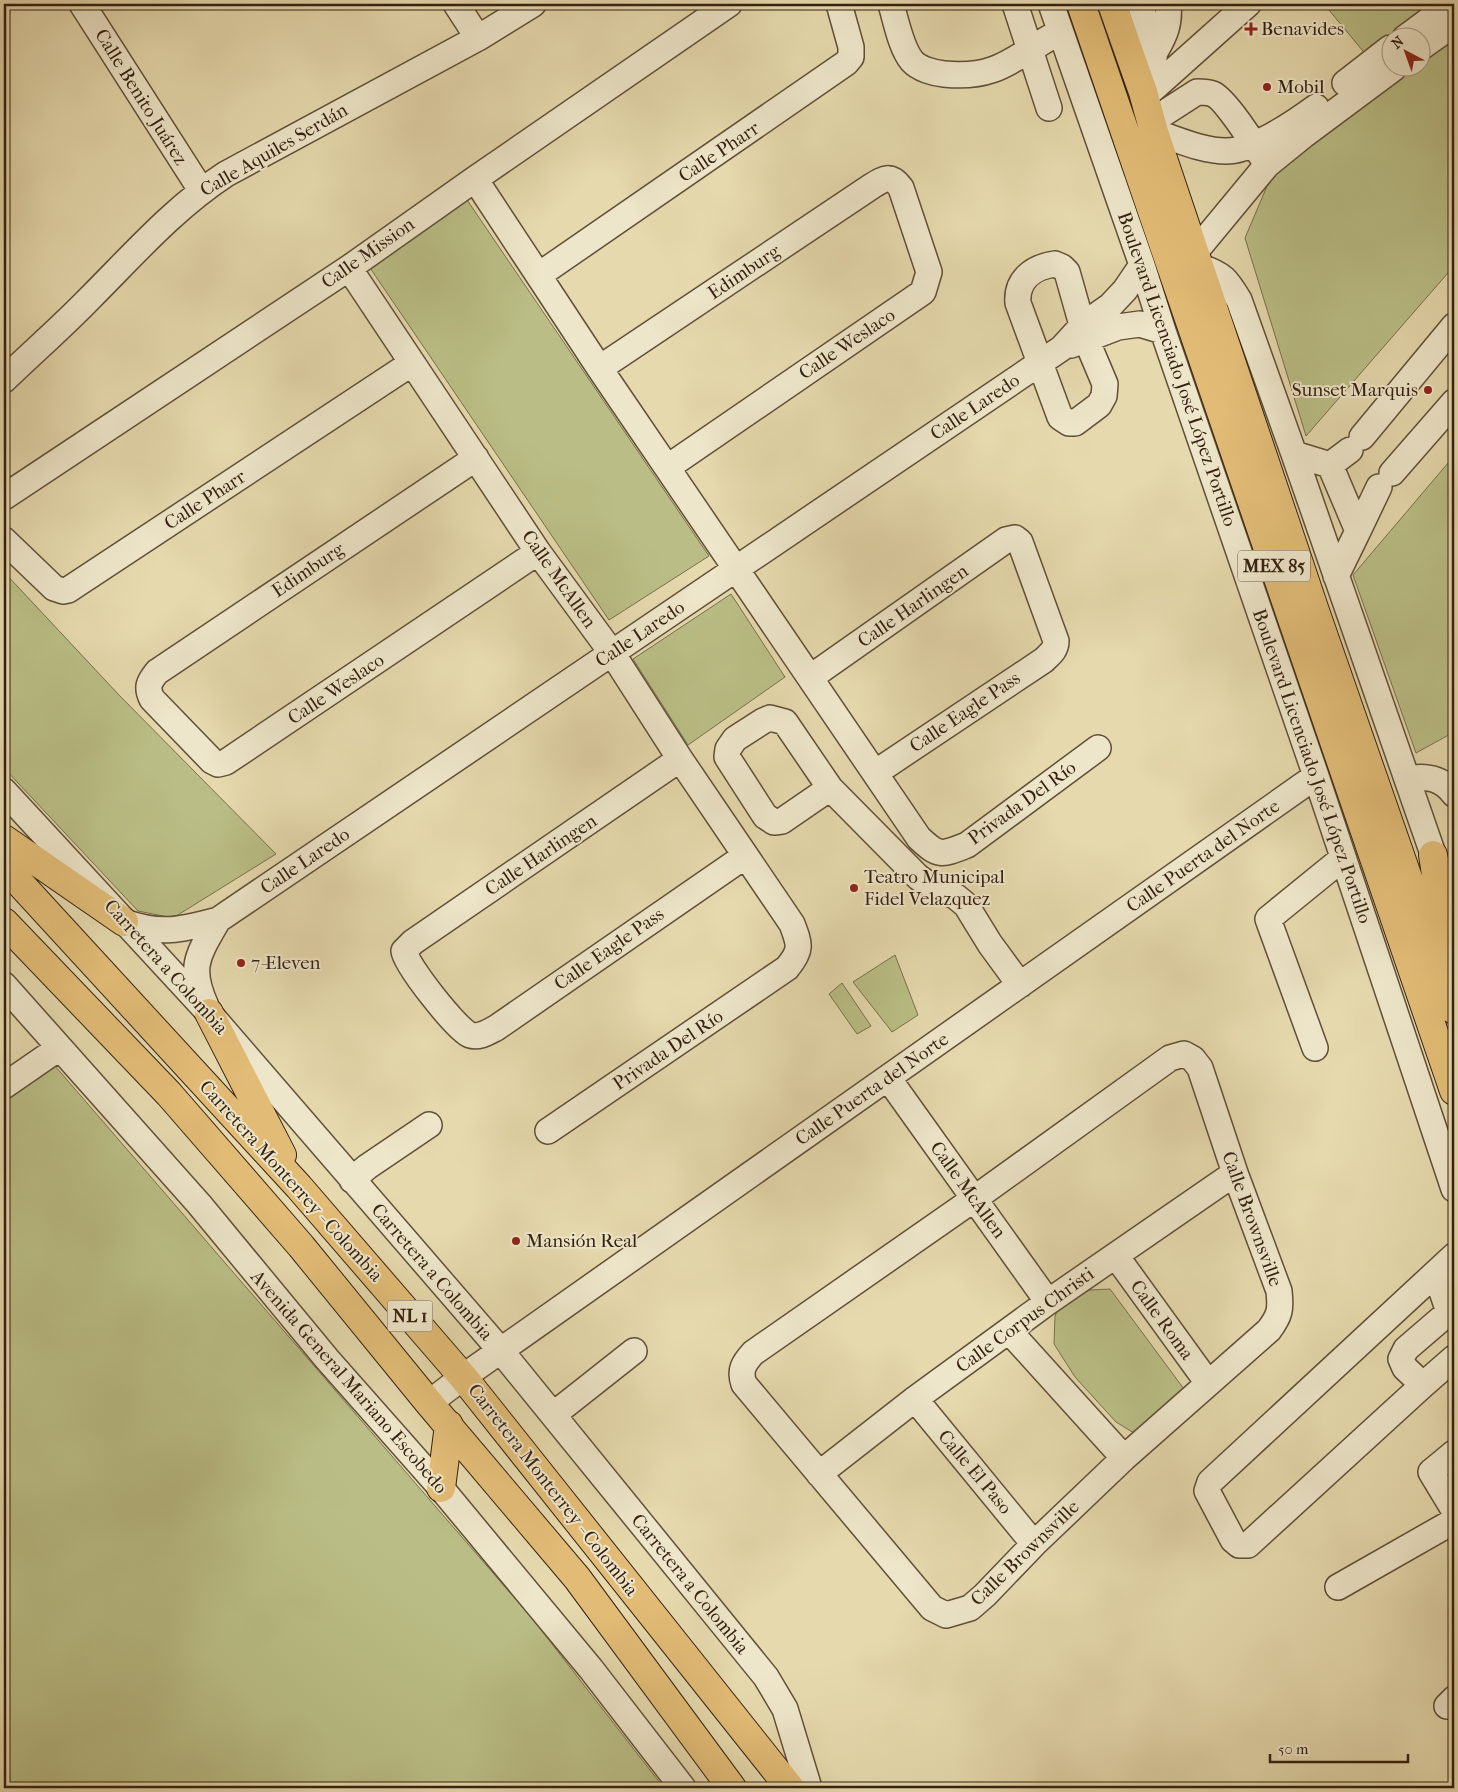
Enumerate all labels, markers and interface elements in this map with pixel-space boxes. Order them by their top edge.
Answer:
place label: Benavides [1261,18,1344,40]
marker: Benavides [1245,23,1257,35]
street label: Calle Benito Juárez [90,25,192,169]
north arrow [1380,28,1430,78]
text: N [1388,32,1408,52]
place label: Mobil [1277,76,1324,98]
marker: Mobil [1261,81,1273,93]
street label: Calle Aquiles Serdán [196,99,352,201]
street label: Calle Pharr [675,117,764,187]
street label: Boulevard Licenciado José López Portillo [1113,209,1241,529]
street label: Calle Mission [317,213,419,293]
street label: Edimburg [704,239,785,304]
street label: Calle Weslaco [795,304,900,384]
street label: Calle Laredo [926,369,1024,445]
place label: Sunset Marquis [1292,379,1418,401]
marker: Sunset Marquis [1422,384,1434,396]
street label: Calle Pharr [160,465,251,534]
street label: Calle McAllen [517,526,601,632]
street label: Edimburg [268,537,349,602]
road number: MEX 85 [1238,550,1310,582]
street label: Calle Harlingen [854,560,972,652]
street label: Calle Laredo [591,596,689,672]
street label: Boulevard Licenciado José López Portillo [1248,606,1376,926]
street label: Calle Weslaco [284,649,389,729]
street label: Calle Eagle Pass [906,667,1024,757]
street label: Privada Del Río [964,756,1081,850]
street label: Calle Puerta del Norte [1122,795,1284,917]
street label: Calle Harlingen [481,810,601,900]
street label: Calle Laredo [256,823,354,899]
place label: Teatro Municipal Fidel Velazquez [864,866,1005,910]
marker: Teatro Municipal Fidel Velazquez [848,882,860,894]
street label: Carretera a Colombia [100,895,232,1039]
street label: Calle Eagle Pass [550,903,668,995]
place label: 7-Eleven [251,952,321,974]
marker: 7-Eleven [235,957,247,969]
street label: Privada Del Río [609,1005,728,1095]
street label: Calle Puerta del Norte [791,1028,953,1150]
street label: Carretera Monterrey - Colombia [195,1076,387,1286]
street label: Calle McAllen [926,1137,1010,1243]
street label: Calle Brownsville [1217,1148,1287,1290]
street label: Carretera a Colombia [367,1199,497,1345]
place label: Mansión Real [526,1230,637,1252]
marker: Mansión Real [510,1235,522,1247]
street label: Calle Corpus Christi [952,1262,1098,1377]
street label: Avenida General Mariano Escobedo [245,1265,452,1498]
street label: Calle Roma [1126,1276,1198,1364]
road number: NL 1 [388,1300,432,1332]
street label: Carretera Monterrey - Colombia [463,1380,643,1601]
street label: Calle El Paso [933,1425,1017,1519]
street label: Calle Brownsville [966,1496,1084,1610]
street label: Carretera a Colombia [627,1510,753,1659]
scale bar [1270,1732,1408,1764]
text: 50 m [1278,1740,1309,1758]

